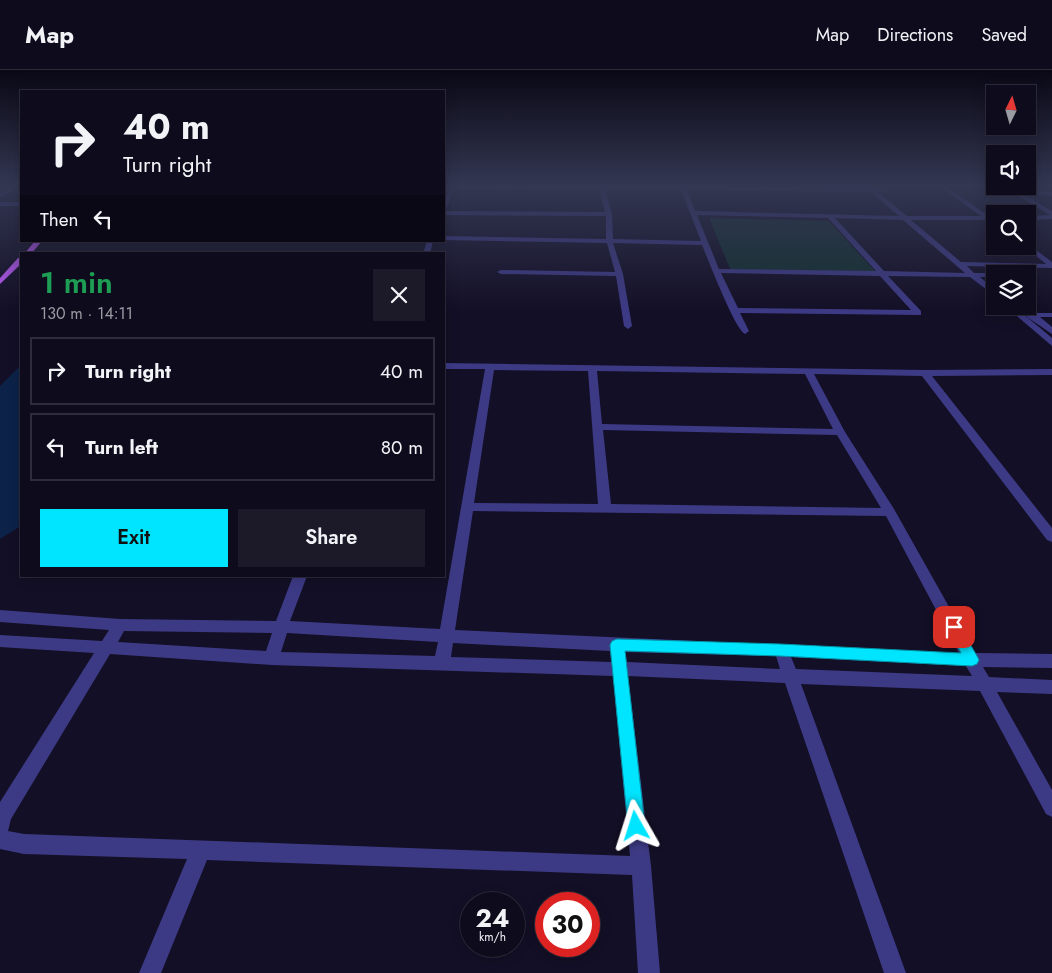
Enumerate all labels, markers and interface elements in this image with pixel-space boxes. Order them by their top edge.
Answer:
text: Map [25,17,74,52]
text: Map [816,22,849,48]
text: Directions [877,22,953,48]
text: Saved [981,22,1027,48]
north arrow [986,85,1036,135]
map controls [986,85,1036,315]
text: 40 m [123,102,210,152]
icon: right [40,110,105,175]
button: sound [986,145,1036,195]
text: Turn right [123,148,211,180]
icon: left [89,205,117,233]
button: search [986,205,1036,255]
text: Then [40,206,79,233]
text: 1 min [40,261,113,304]
button: layers [986,265,1036,315]
button: close [373,269,425,321]
text: 130 m · 14:11 [40,302,133,325]
icon: right [42,357,70,385]
text: Turn right [85,358,171,385]
text: 40 m [380,358,423,385]
icon: left [42,433,70,461]
text: Turn left [85,434,158,461]
text: 80 m [381,434,423,461]
button: Exit [40,509,228,567]
button: Share [238,509,425,567]
pin [933,606,975,648]
icon: arrive [940,613,968,641]
position arrow [609,799,661,851]
speed limit sign: 30 [535,892,600,957]
text: 24 [476,900,509,936]
text: km/h [479,928,506,946]

